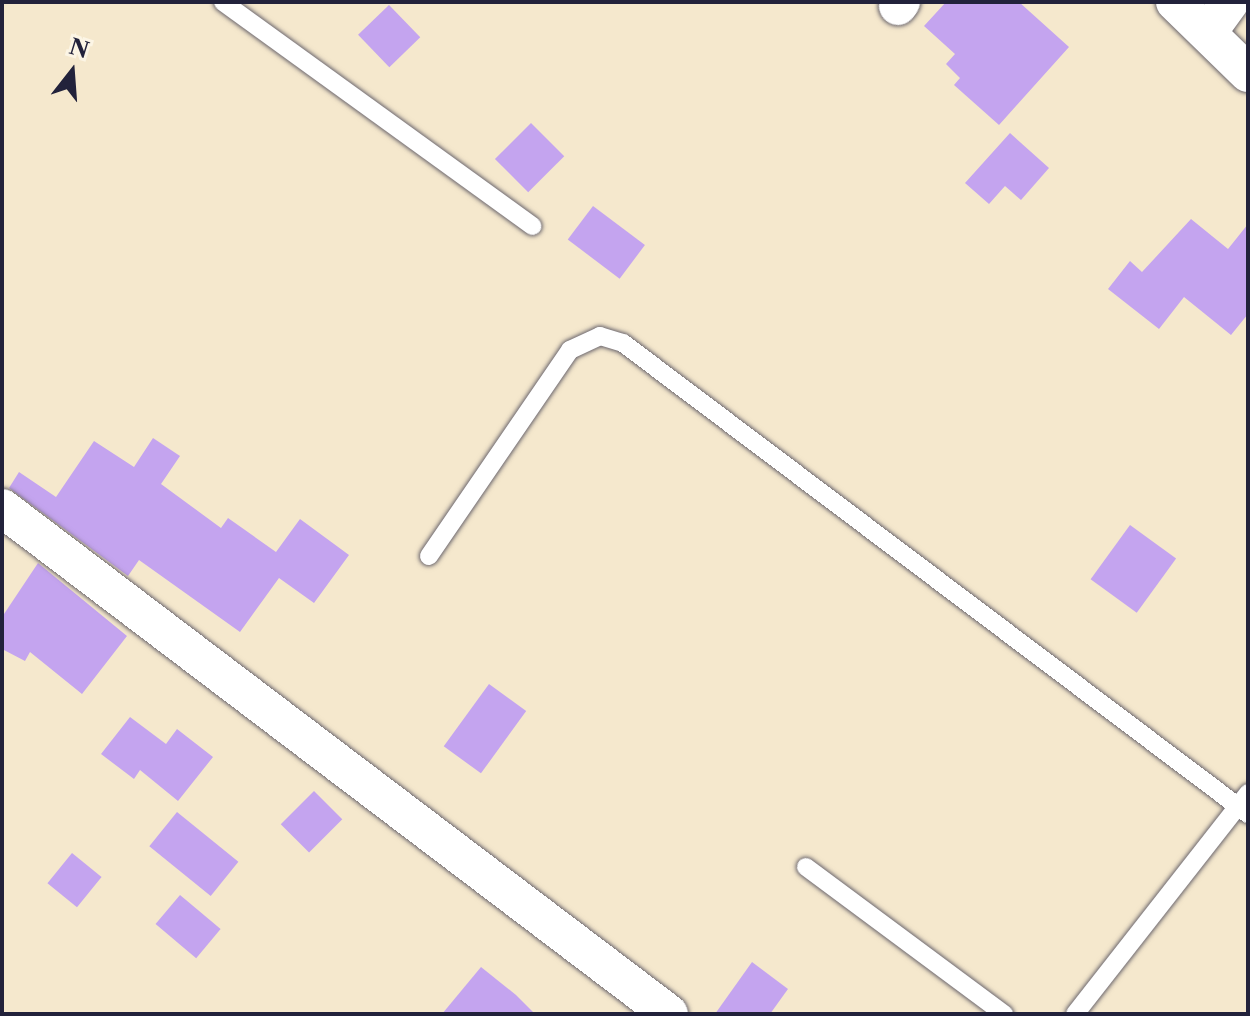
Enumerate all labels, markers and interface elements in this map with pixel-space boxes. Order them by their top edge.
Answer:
north arrow [32,32,112,112]
text: N [66,33,92,64]

